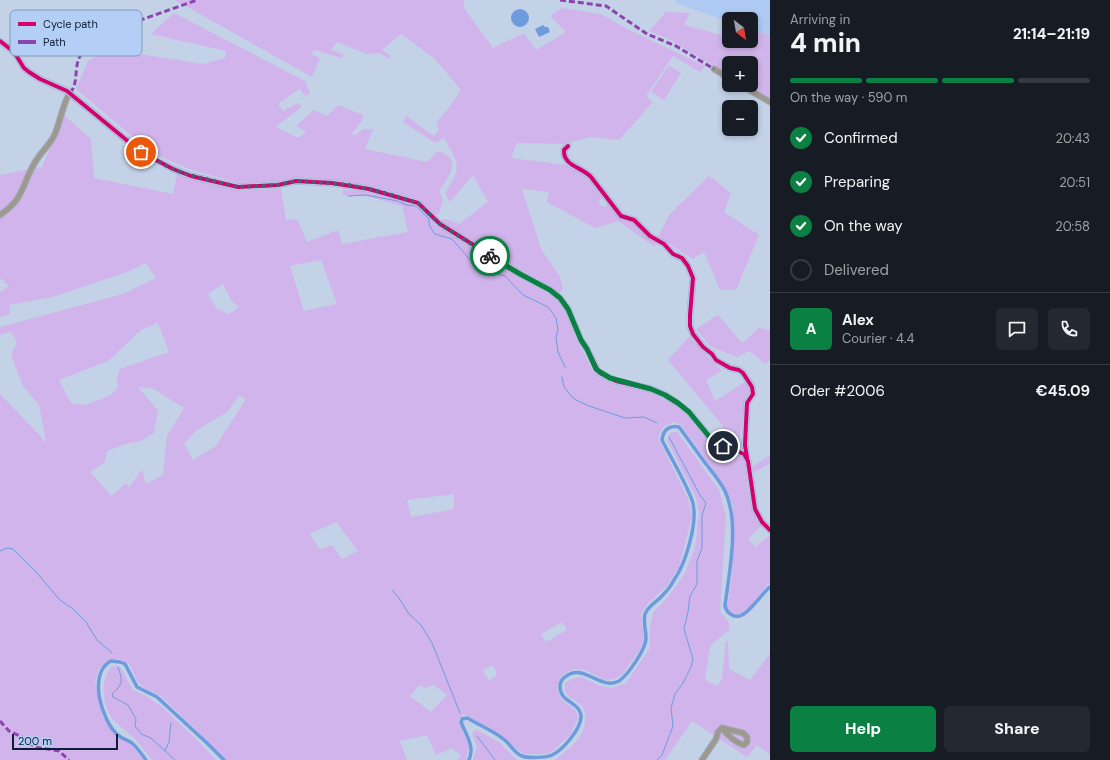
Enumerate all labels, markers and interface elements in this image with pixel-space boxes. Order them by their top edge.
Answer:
legend [10,10,142,56]
text: Arriving in [790,11,850,28]
north arrow [722,12,758,48]
map controls [722,12,758,136]
text: Cycle path [43,17,98,31]
text: 21:14–21:19 [1013,24,1090,44]
text: 4 min [790,26,861,60]
text: Path [43,35,66,49]
button: + [722,56,758,92]
text: On the way · 590 m [790,89,907,106]
button: − [722,100,758,136]
icon: check [790,127,812,149]
text: Confirmed [824,128,898,148]
text: 20:43 [1056,130,1090,147]
pin [124,135,158,169]
icon: bag [130,141,152,163]
icon: check [790,171,812,193]
text: Preparing [824,172,890,192]
text: 20:51 [1059,174,1090,191]
icon: check [790,215,812,237]
text: On the way [824,216,903,236]
text: 20:58 [1055,218,1090,235]
courier [470,236,510,276]
icon: bike [479,245,501,267]
text: Delivered [824,260,889,280]
button: chat [996,308,1038,350]
button: phone [1048,308,1090,350]
text: Alex [842,310,874,330]
text: A [806,319,816,339]
text: Courier · 4.4 [842,330,914,347]
text: Order #2006 [790,381,885,401]
text: €45.09 [1036,381,1090,401]
pin [706,429,740,463]
icon: home [712,435,734,457]
button: Help [790,706,936,752]
button: Share [944,706,1090,752]
scale bar [12,732,118,751]
text: 200 m [18,734,52,748]

